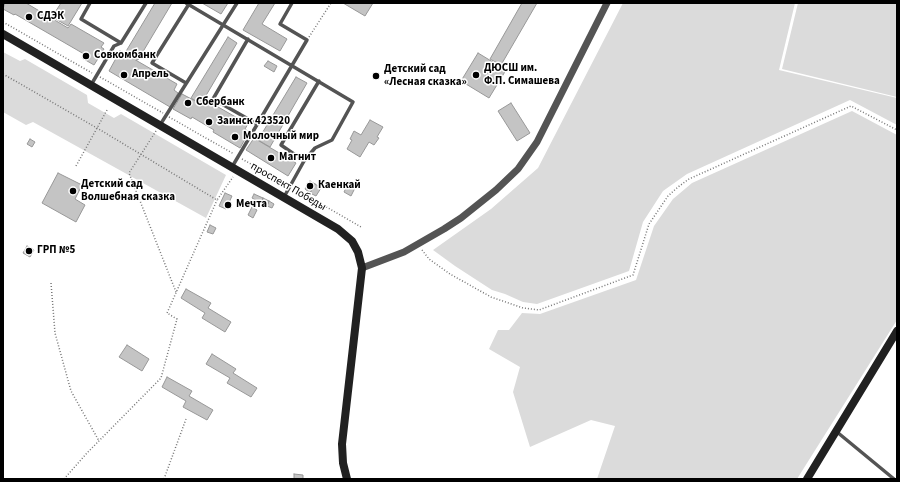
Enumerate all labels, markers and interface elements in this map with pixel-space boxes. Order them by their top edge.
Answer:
place label: СДЭК [37,10,64,24]
marker: СДЭК [24,12,34,22]
place label: Совкомбанк [94,49,156,63]
marker: Совкомбанк [81,51,91,61]
place label: ДЮСШ им. Ф.П. Симашева [484,62,560,88]
place label: Детский сад «Лесная сказка» [384,63,467,89]
place label: Апрель [132,68,169,82]
marker: Апрель [119,70,129,80]
marker: ДЮСШ им. Ф.П. Симашева [471,70,481,80]
marker: Детский сад «Лесная сказка» [371,71,381,81]
place label: Сбербанк [196,96,245,110]
marker: Сбербанк [183,98,193,108]
place label: Заинск 423520 [217,115,290,129]
marker: Заинск 423520 [204,117,214,127]
place label: Молочный мир [243,130,319,144]
marker: Молочный мир [230,132,240,142]
place label: Магнит [279,151,316,165]
marker: Магнит [266,153,276,163]
street label: проспект Победы [248,160,328,214]
place label: Детский сад Волшебная сказка [81,178,175,204]
place label: Каенкай [318,179,361,193]
marker: Каенкай [305,181,315,191]
marker: Детский сад Волшебная сказка [68,186,78,196]
place label: Мечта [236,198,267,212]
marker: Мечта [223,200,233,210]
place label: ГРП №5 [37,244,75,258]
marker: ГРП №5 [24,246,34,256]

